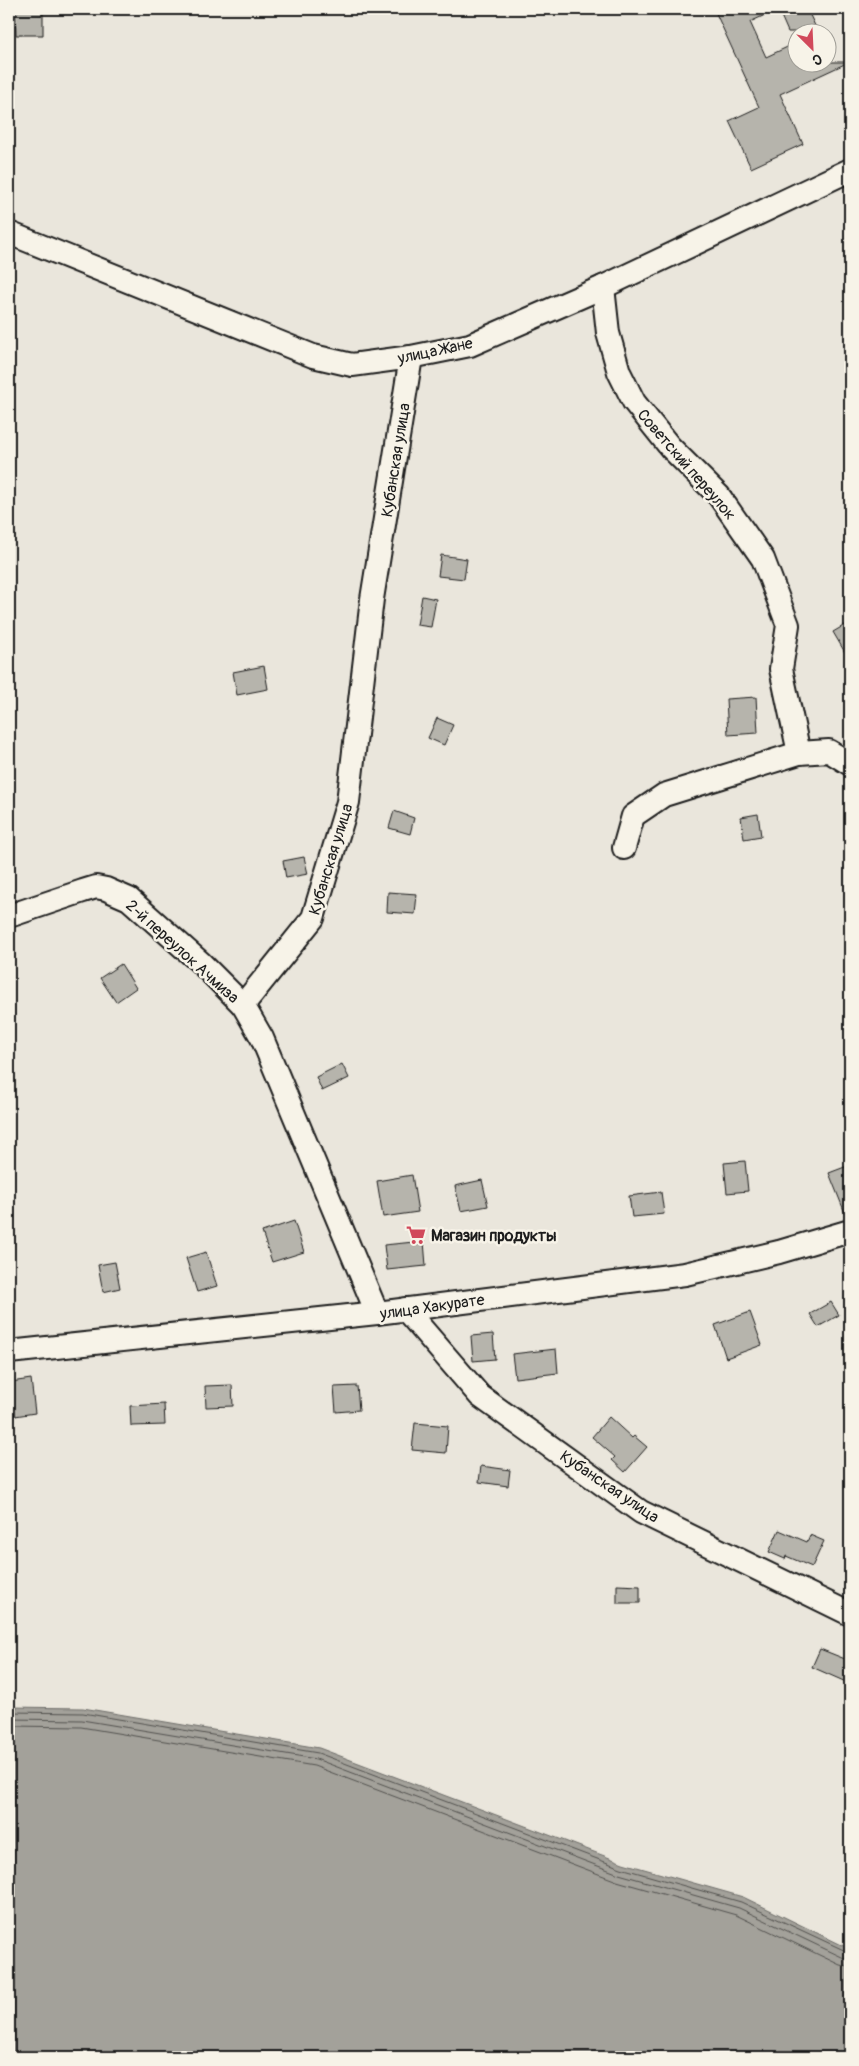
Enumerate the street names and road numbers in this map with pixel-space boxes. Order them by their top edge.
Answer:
street label: улица Жане [395,333,475,369]
street label: Кубанская улица [377,402,415,519]
street label: Советский переулок [633,405,740,524]
street label: Кубанская улица [305,801,357,917]
street label: 2-й переулок Ачмиза [122,896,243,1008]
street label: улица Хакурате [378,1290,486,1324]
street label: Кубанская улица [556,1446,663,1527]

